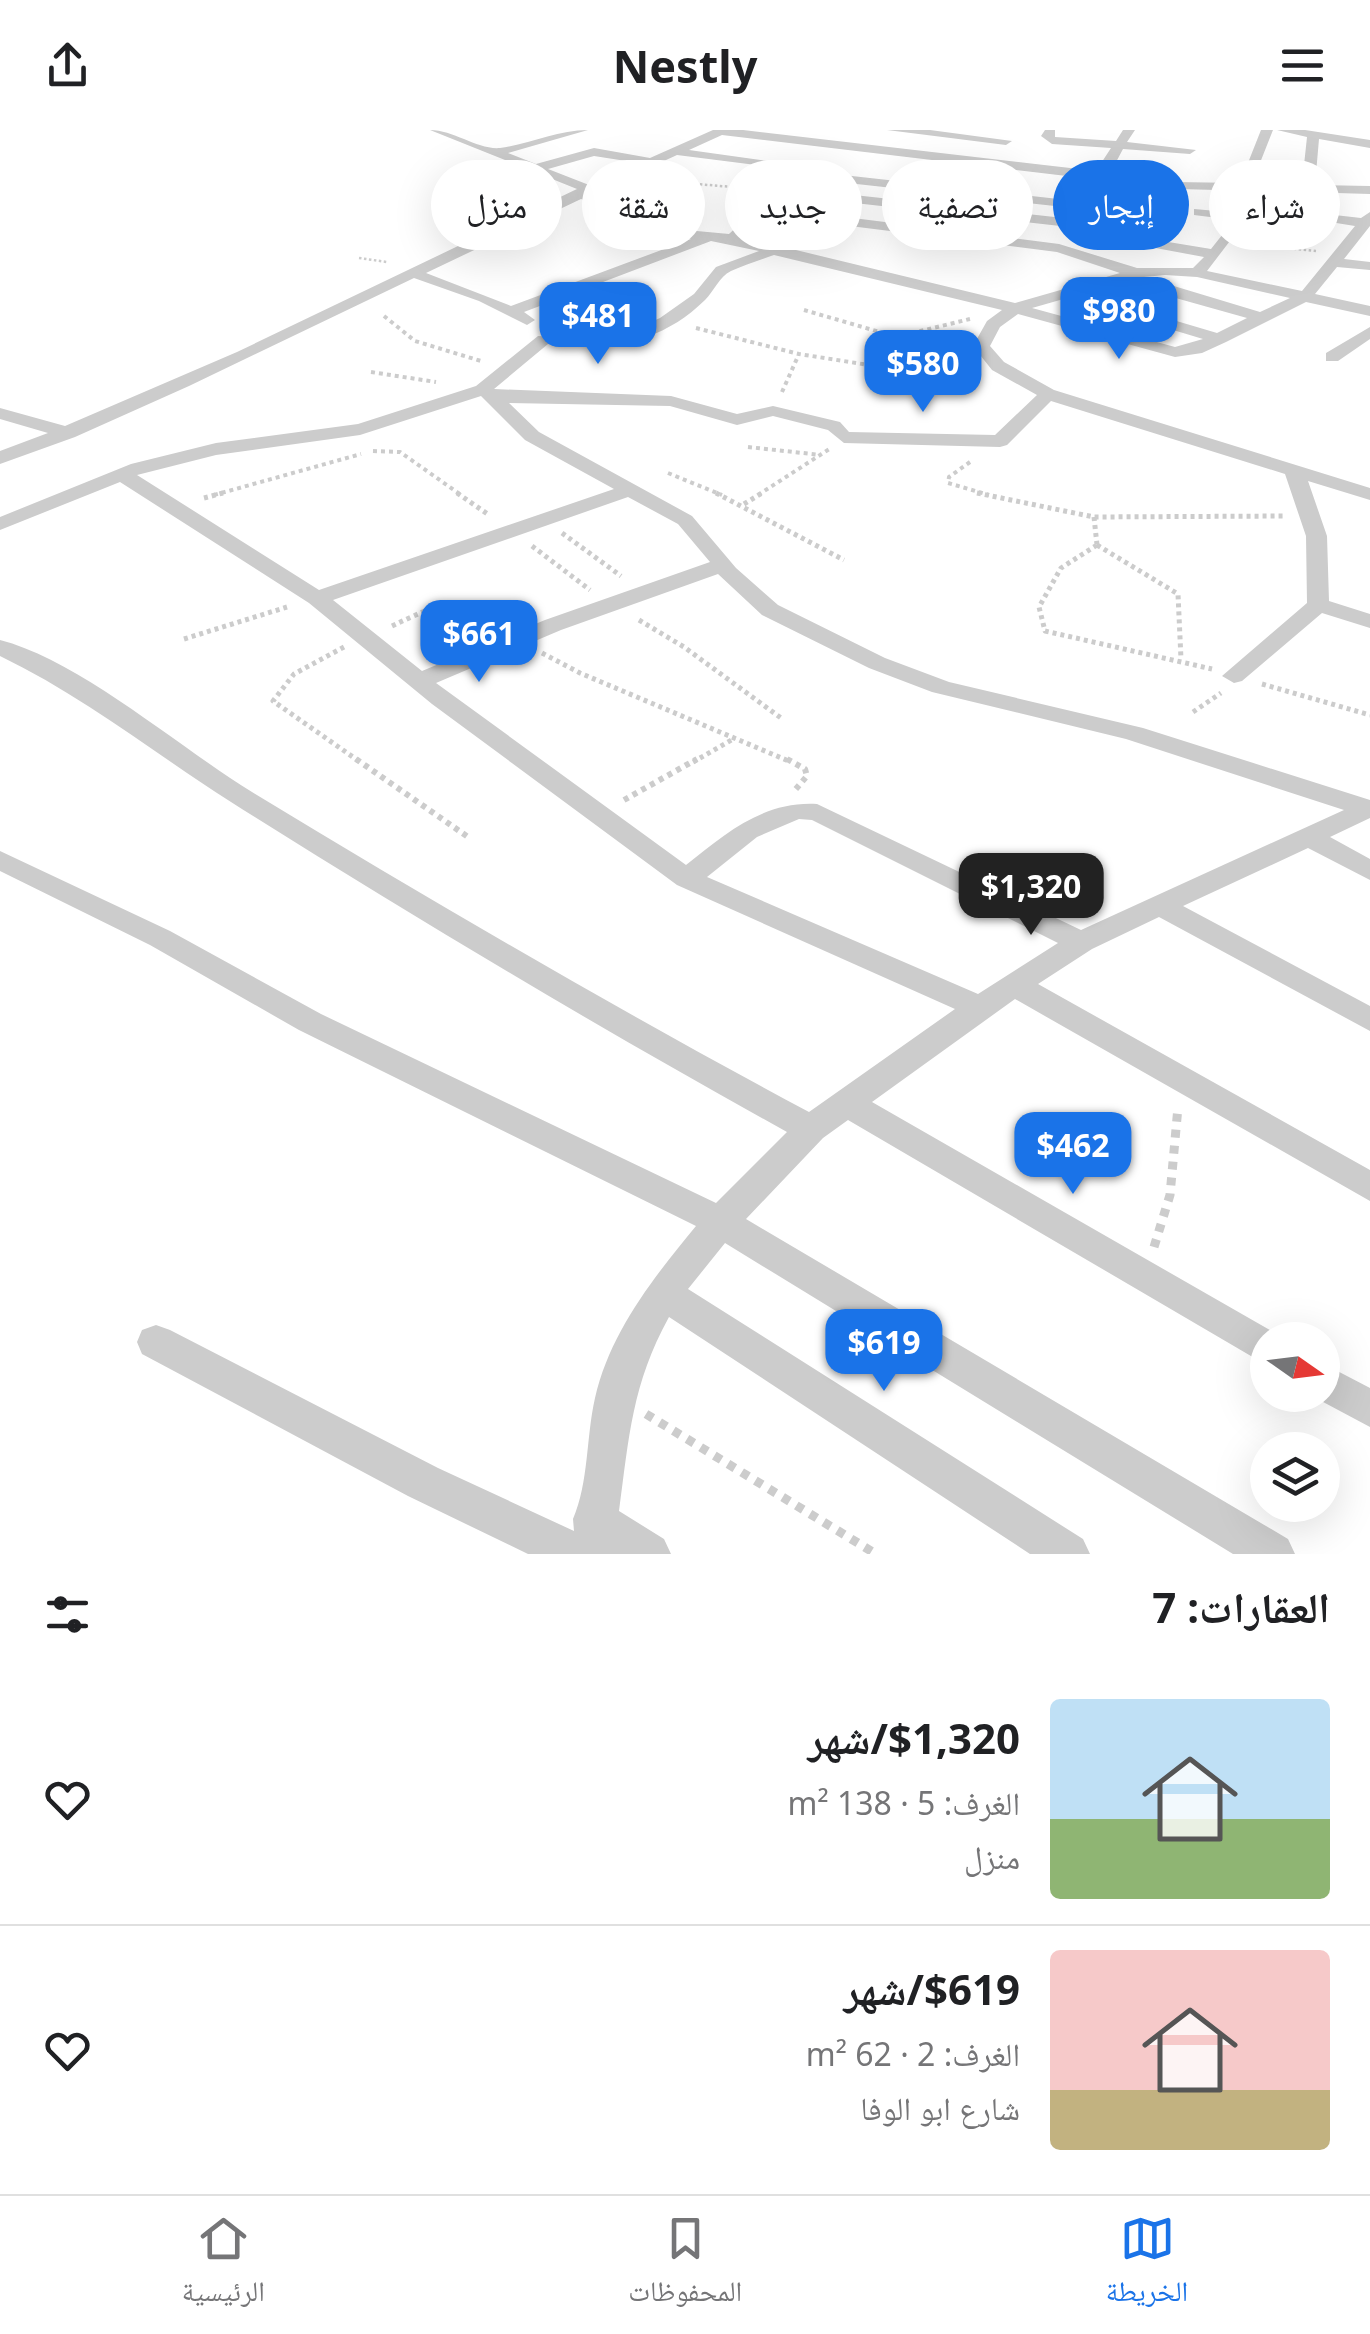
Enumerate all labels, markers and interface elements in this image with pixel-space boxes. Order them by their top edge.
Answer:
text: Nestly [613,35,757,96]
icon: share [40,38,95,93]
icon: menu [1275,38,1330,93]
chip: منزل [431,160,562,250]
chip: شقة [582,160,705,250]
chip: جديد [725,160,862,250]
chip: تصفية [882,160,1033,250]
chip: إيجار [1053,160,1189,250]
chip: شراء [1209,160,1340,250]
pin: $980 [1060,277,1178,362]
pin: $481 [539,282,657,367]
text: $980 [1082,288,1156,331]
text: $481 [561,293,635,336]
pin: $580 [864,330,982,415]
text: $580 [886,341,960,384]
pin: $661 [420,600,538,685]
text: $661 [442,611,516,654]
pin: $1,320 [950,853,1112,938]
text: $1,320 [981,864,1081,907]
pin: $462 [1014,1112,1132,1197]
text: $462 [1036,1123,1110,1166]
pin: $619 [825,1309,943,1394]
text: $619 [847,1320,921,1363]
north arrow [1250,1322,1340,1412]
map controls [1250,1322,1340,1522]
button: layers [1250,1432,1340,1522]
text: العقارات: 7 [1152,1578,1330,1635]
icon: filters [40,1587,95,1642]
text: $1,320/شهر [808,1709,1020,1766]
icon: home [1130,1739,1250,1859]
icon: heart [40,1772,95,1827]
text: الغرف: 5 · 138 m² [787,1781,1020,1824]
text: منزل [964,1835,1020,1878]
text: $619/شهر [844,1960,1020,2017]
icon: home [1130,1990,1250,2110]
icon: heart [40,2023,95,2078]
text: الغرف: 2 · 62 m² [806,2032,1020,2075]
text: شارع ابو الوفا [860,2086,1020,2129]
tab: الرئيسية [182,2211,265,2319]
tab: المحفوظات [628,2211,742,2319]
tab: الخريطة [1106,2211,1188,2319]

